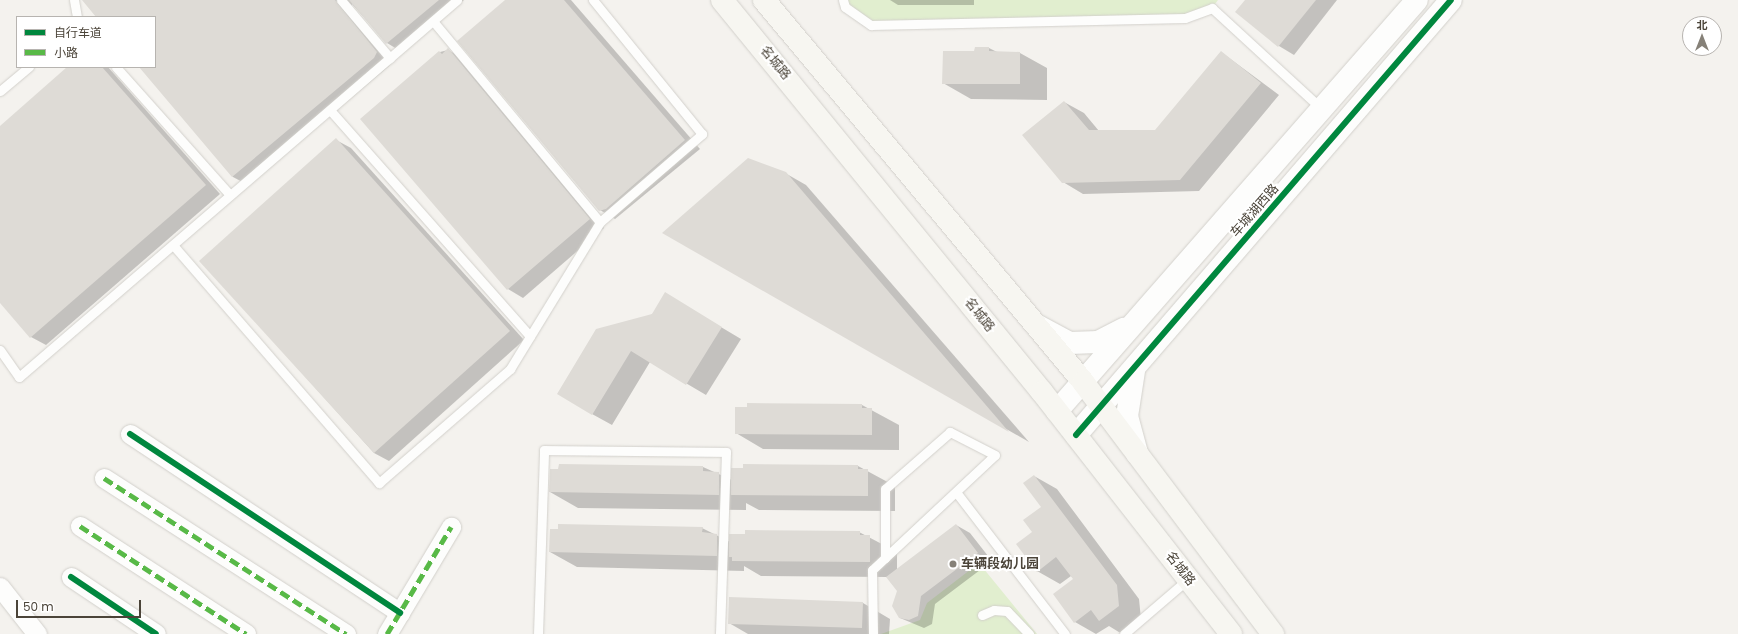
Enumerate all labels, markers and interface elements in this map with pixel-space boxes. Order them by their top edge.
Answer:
legend [16,16,156,68]
north arrow [1682,16,1722,56]
text: 北 [1697,17,1708,33]
text: 自行车道 [54,24,102,41]
street label: 名城路 [756,43,794,83]
text: 小路 [54,44,78,61]
street label: 车城湖西路 [1228,181,1282,241]
street label: 名城路 [961,295,997,335]
street label: 名城路 [1162,549,1198,589]
place label: 车辆段幼儿园 [961,556,1039,572]
marker: 车辆段幼儿园 [948,559,958,569]
scale bar [18,592,143,618]
text: 50 m [23,598,54,615]

